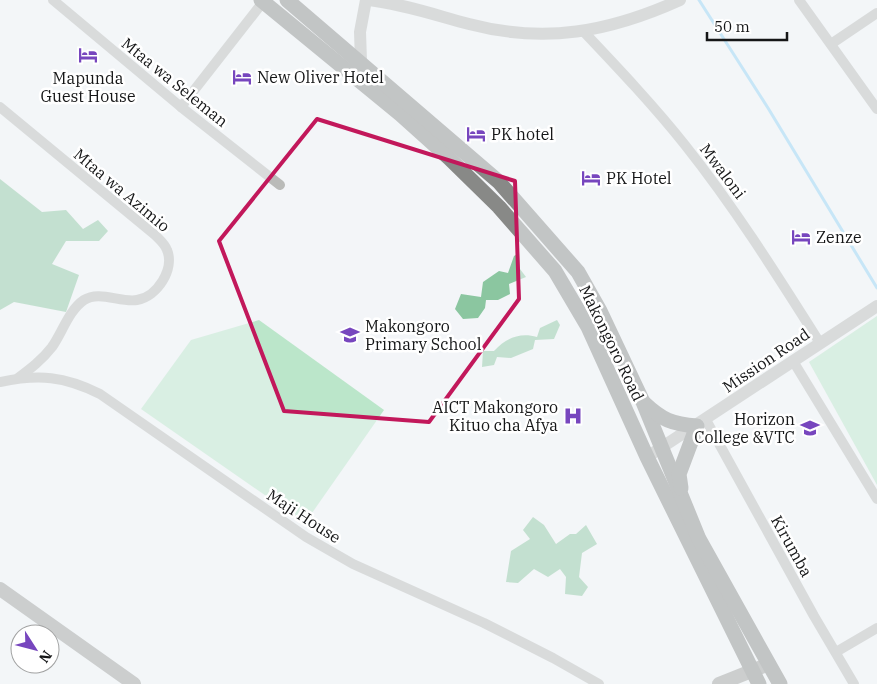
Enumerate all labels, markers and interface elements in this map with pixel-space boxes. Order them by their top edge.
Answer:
scale bar [707,10,787,42]
text: 50 m [714,17,750,36]
street label: Mtaa wa Seleman [118,33,232,131]
hotel icon: Mapunda Guest House [77,44,99,66]
hotel icon: New Oliver Hotel [231,66,253,88]
place label: New Oliver Hotel [257,67,384,87]
place label: Mapunda Guest House [41,68,135,106]
hotel icon: PK hotel [465,123,487,145]
place label: PK hotel [491,124,554,144]
street label: Mwaloni [696,139,750,203]
street label: Mtaa wa Azimio [70,144,174,236]
hotel icon: PK Hotel [580,167,602,189]
place label: PK Hotel [606,168,672,188]
hotel icon: Zenze [790,226,812,248]
place label: Zenze [816,227,861,247]
street label: Makongoro Road [575,282,649,405]
place label: Makongoro Primary School [365,316,482,354]
street label: Mission Road [719,323,814,396]
school or university icon: Makongoro Primary School [339,324,361,346]
place label: AICT Makongoro Kituo cha Afya [432,397,558,435]
hospital icon: AICT Makongoro Kituo cha Afya [562,405,584,427]
place label: Horizon College &VTC [694,409,795,447]
school or university icon: Horizon College &VTC [799,417,821,439]
street label: Maji House [263,485,345,547]
street label: Kirumba [767,512,817,581]
north arrow [10,624,60,674]
text: N [35,647,56,666]

